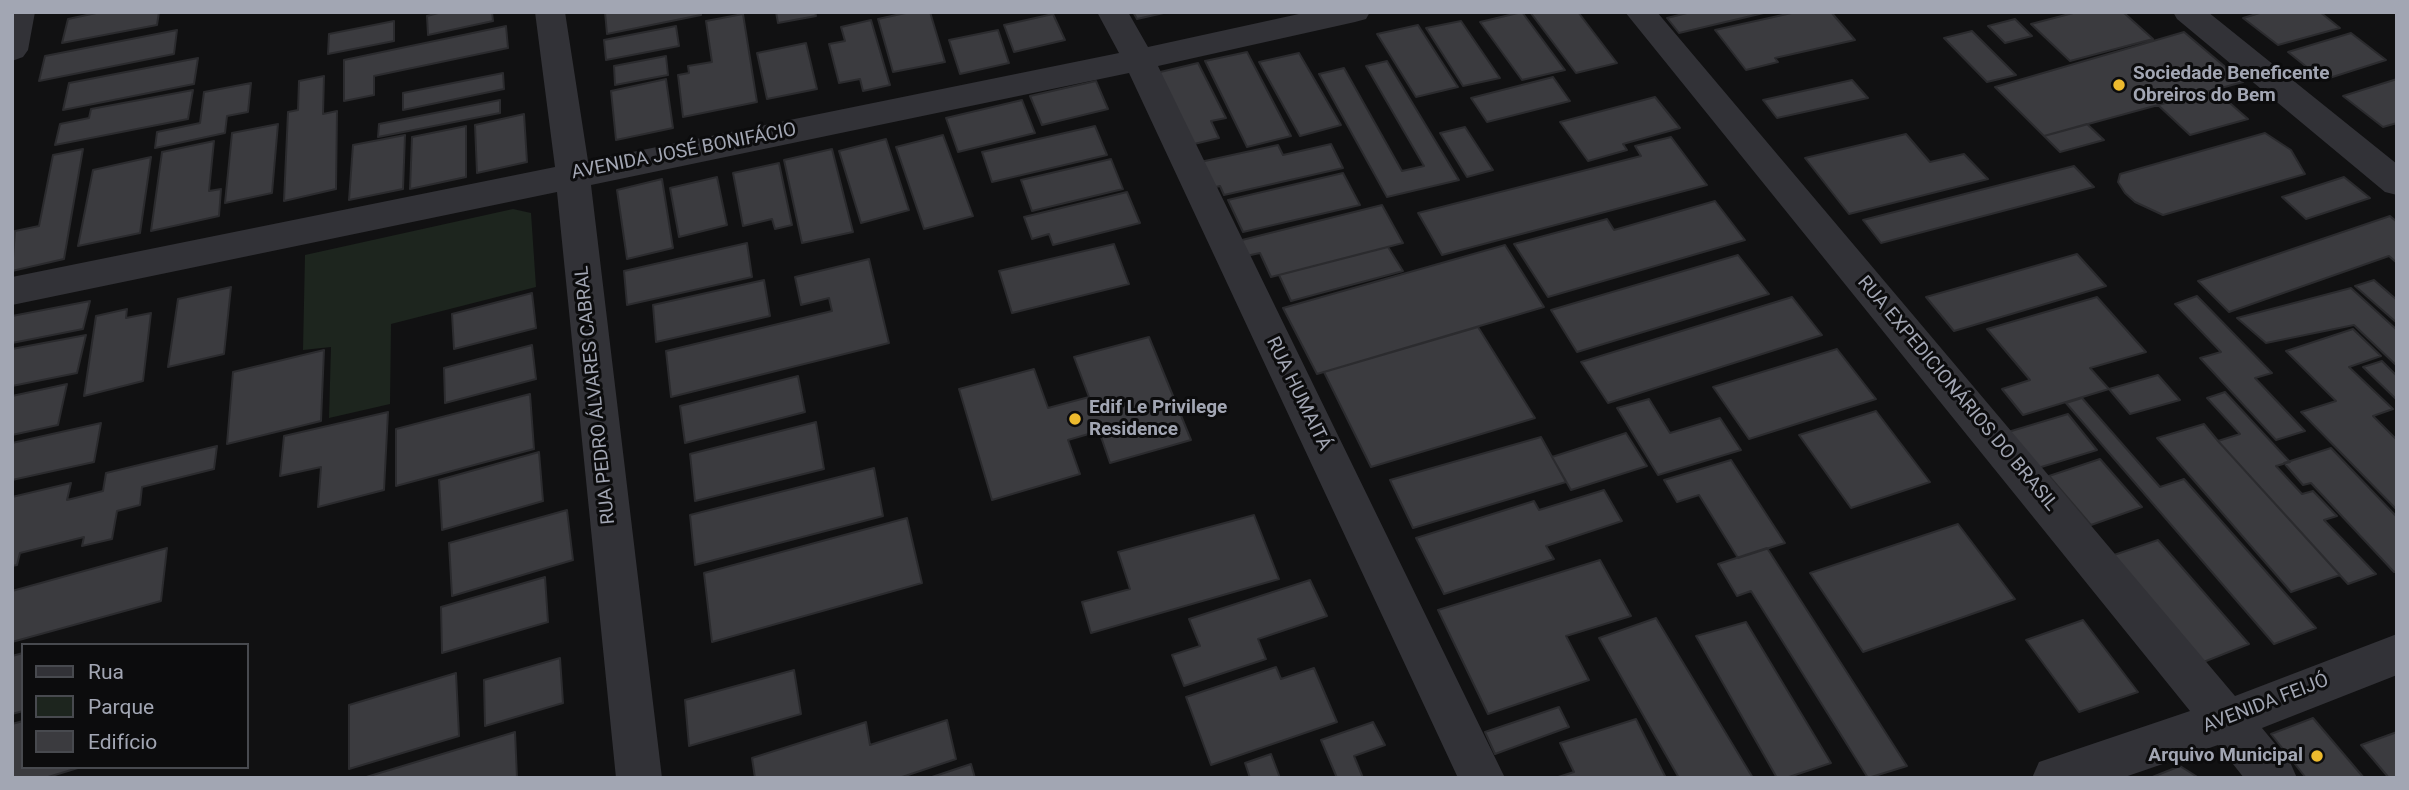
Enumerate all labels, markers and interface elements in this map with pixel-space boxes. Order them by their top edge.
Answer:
place label: Sociedade Beneficente Obreiros do Bem [2133,63,2330,107]
marker: Sociedade Beneficente Obreiros do Bem [2111,77,2127,93]
street label: AVENIDA JOSÉ BONIFÁCIO [570,119,798,185]
street label: RUA PEDRO ÁLVARES CABRAL [571,265,621,525]
street label: RUA EXPEDICIONÁRIOS DO BRASIL [1852,272,2062,516]
street label: RUA HUMAITÁ [1261,333,1335,455]
place label: Edif Le Privilege Residence [1089,397,1227,441]
marker: Edif Le Privilege Residence [1067,411,1083,427]
legend [21,643,248,769]
text: Rua [88,660,124,684]
street label: AVENIDA FEIJÓ [2200,670,2332,738]
text: Parque [88,695,154,719]
text: Edifício [88,730,157,754]
place label: Arquivo Municipal [2148,745,2303,767]
marker: Arquivo Municipal [2309,748,2325,764]

